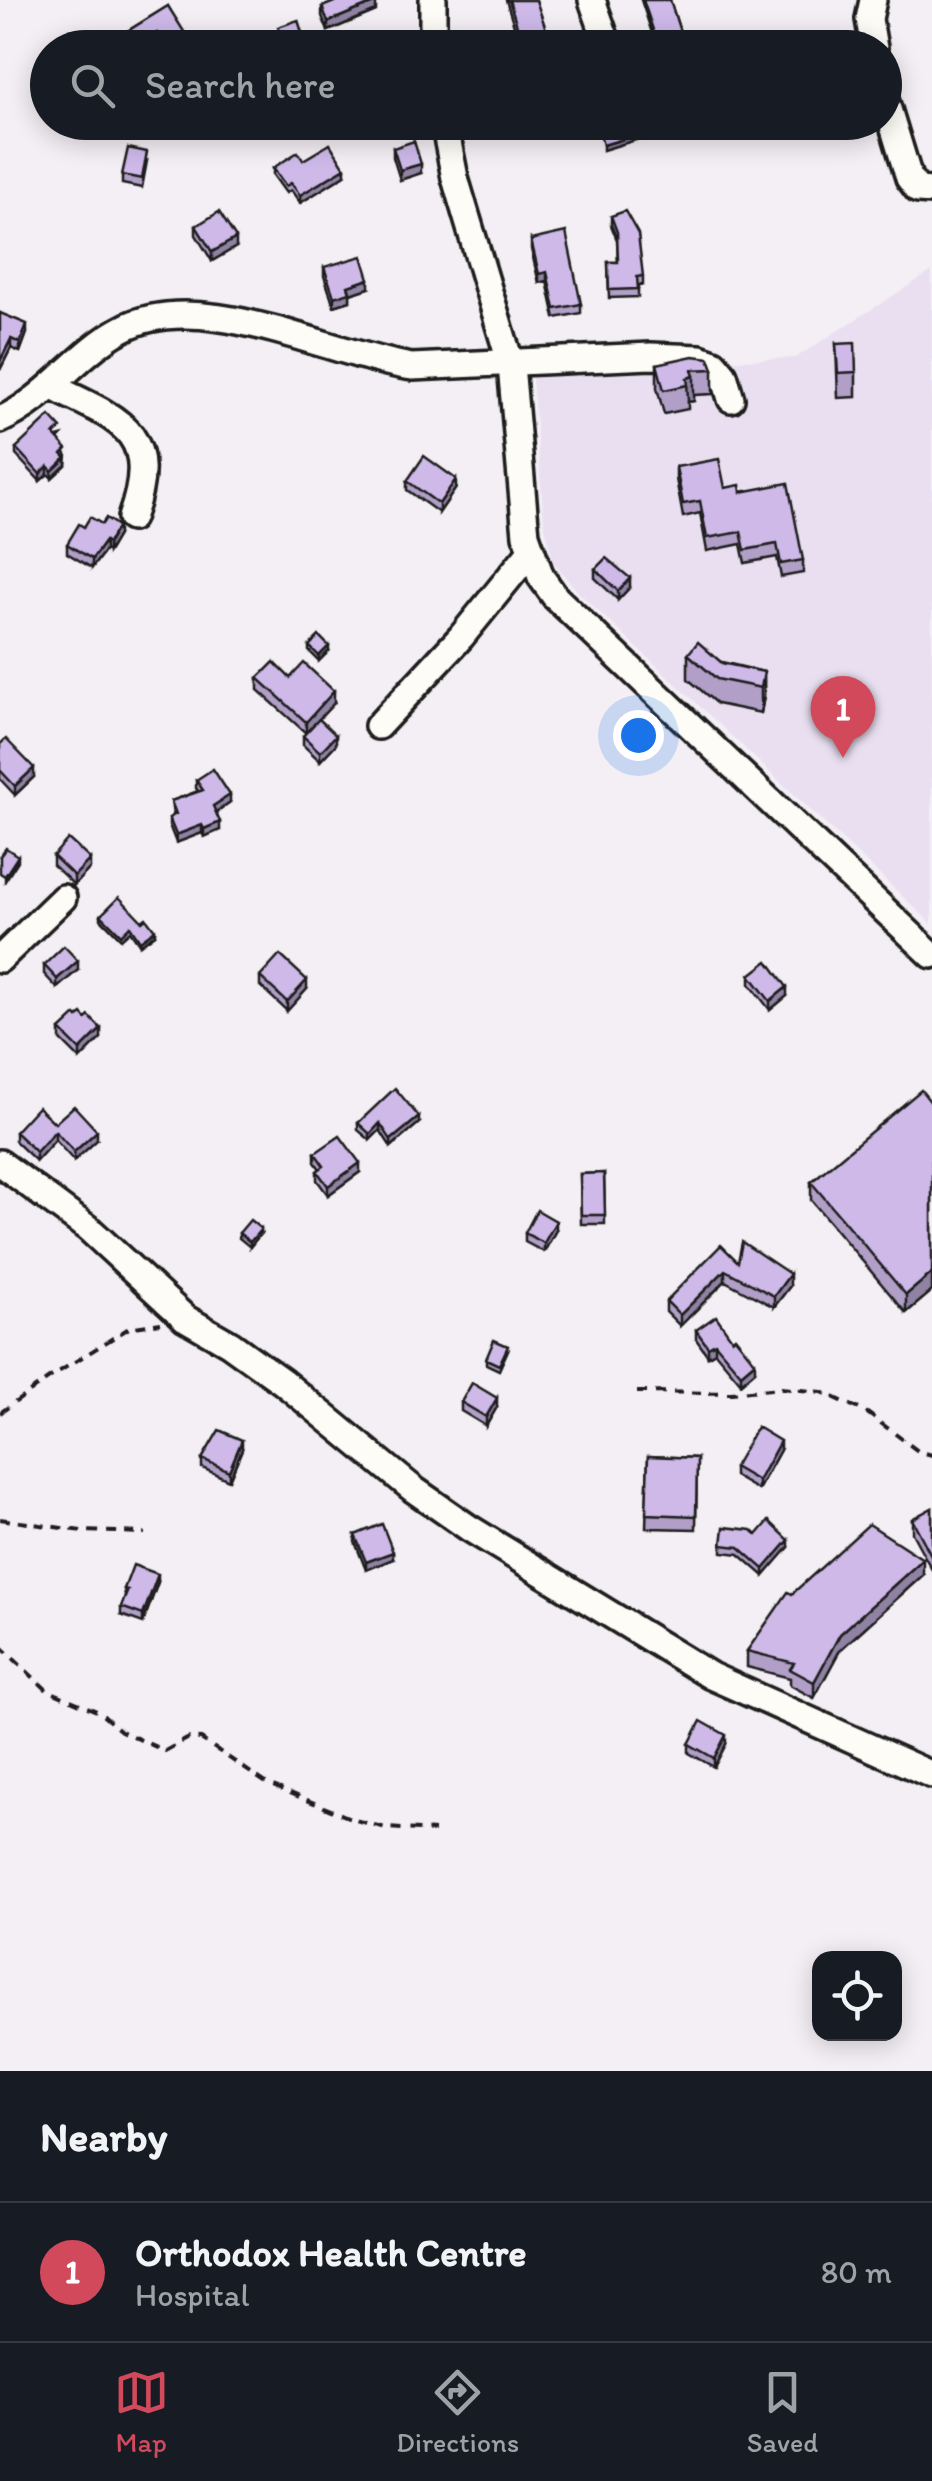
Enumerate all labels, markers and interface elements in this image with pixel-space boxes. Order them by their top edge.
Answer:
search box [30,30,902,140]
icon: search [65,58,120,113]
text: Search here [145,62,336,108]
pin: 1 [810,676,876,758]
your location [613,710,664,761]
map controls [812,1951,902,2041]
button: locate [812,1951,902,2041]
text: Nearby [40,2111,167,2162]
text: Orthodox Health Centre [135,2230,527,2276]
text: 1 [65,2253,80,2291]
text: 80 m [821,2253,892,2291]
text: Hospital [135,2276,249,2314]
tab: Map [114,2365,169,2459]
tab: Directions [396,2365,519,2459]
tab: Saved [747,2365,818,2459]

